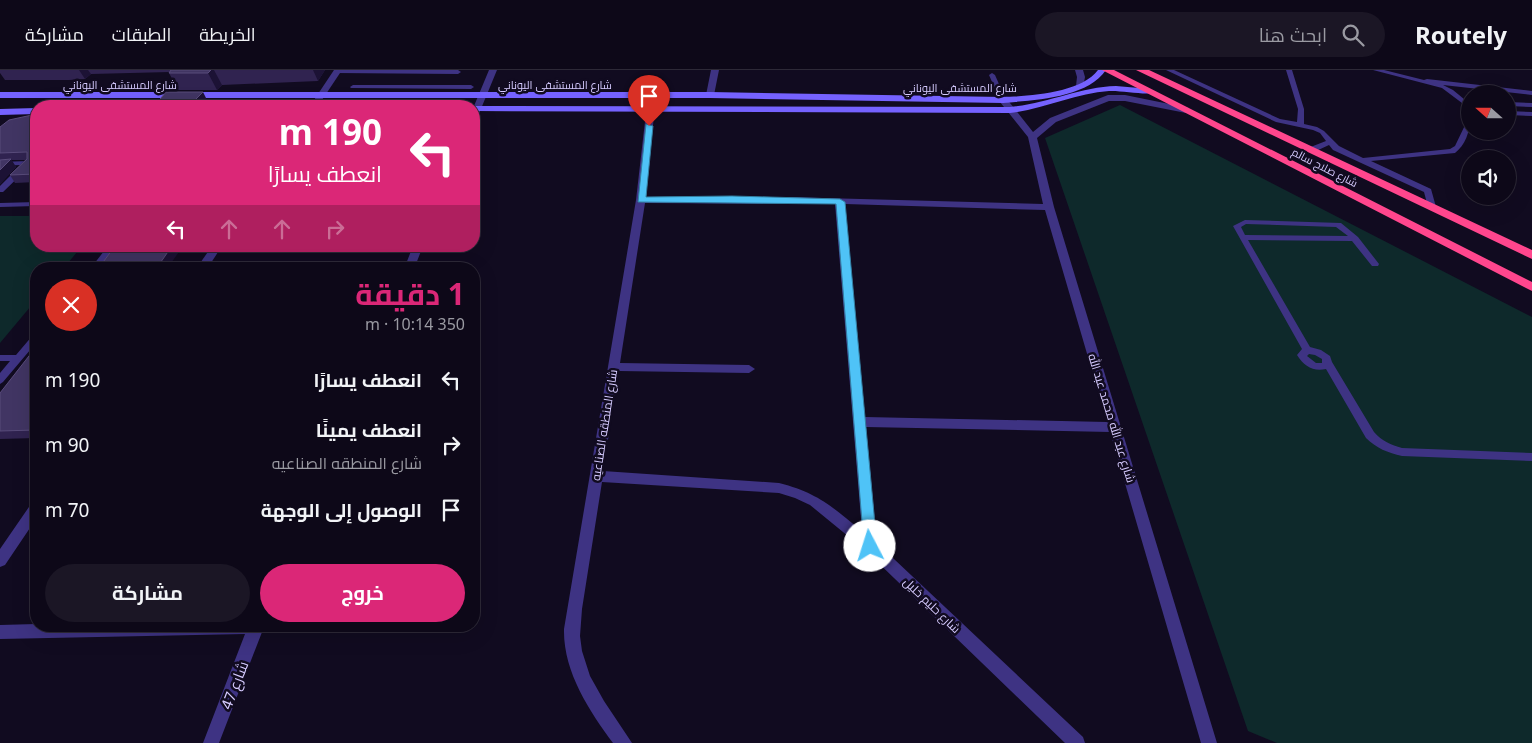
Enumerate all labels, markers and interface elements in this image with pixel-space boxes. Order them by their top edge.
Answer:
search box [1035,12,1385,57]
text: Routely [1415,18,1507,51]
icon: search [1339,21,1367,49]
text: مشاركة [25,22,84,46]
text: الطبقات [112,22,171,46]
text: الخريطة [199,22,256,46]
text: ابحث هنا [1259,22,1327,48]
pin [628,75,670,126]
street label: شارع المستشفى اليوناني [63,77,177,94]
street label: شارع المستشفى اليوناني [498,77,612,94]
street label: شارع المستشفى اليوناني [903,80,1017,97]
icon: arrive [635,82,663,110]
north arrow [1461,85,1516,140]
map controls [1461,85,1516,205]
text: 190 m [279,108,382,155]
icon: left [400,120,465,185]
street label: شارع صلاح سالم [1289,144,1361,191]
button: sound [1461,150,1516,205]
text: انعطف يسارًا [268,158,382,188]
icon: left [162,215,190,243]
icon: ahead [215,215,243,243]
icon: ahead [268,215,296,243]
icon: right [321,215,349,243]
text: 1 دقيقة [355,273,465,314]
button: close [45,279,97,331]
text: 350 m · 10:14 [365,313,465,335]
street label: شارع عبد الله محمد عبد الله [1084,351,1140,485]
icon: left [437,366,465,394]
text: 190 m [45,367,100,393]
text: انعطف يسارًا [313,367,422,393]
street label: شارع المنطقه الصناعيه [587,368,621,482]
text: انعطف يمينًا [316,417,422,443]
icon: right [437,431,465,459]
text: 90 m [45,432,89,458]
text: شارع المنطقه الصناعيه [272,452,422,474]
icon: arrive [437,496,465,524]
text: 70 m [45,497,89,523]
text: الوصول إلى الوجهة [261,497,422,523]
position arrow [843,519,895,571]
button: مشاركة [45,564,250,622]
button: خروج [260,564,465,622]
street label: شارع حليم خليل [900,573,964,637]
street label: شارع 47 [216,658,254,713]

